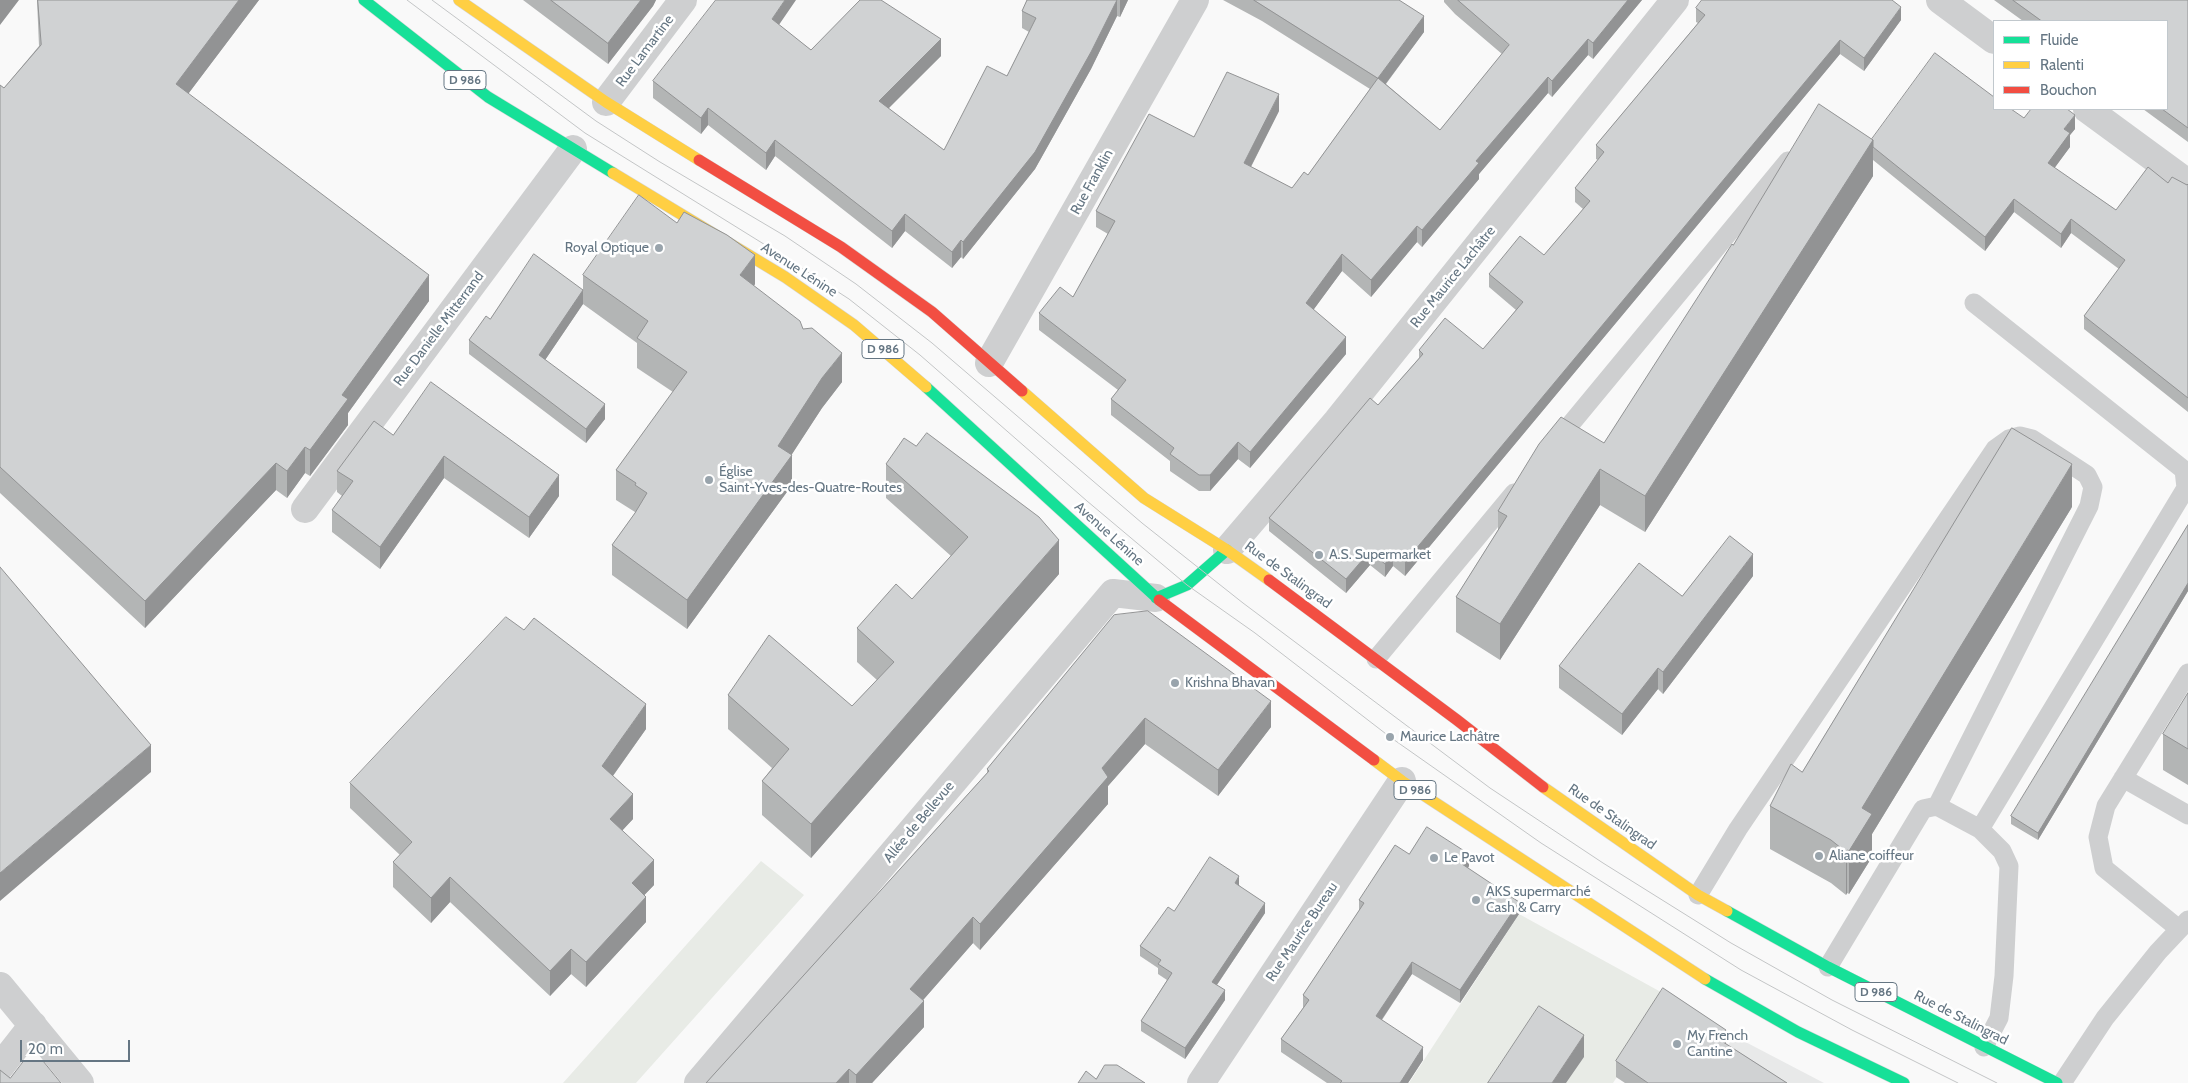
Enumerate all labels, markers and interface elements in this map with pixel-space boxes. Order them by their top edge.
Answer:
street label: Rue Lamartine [612,12,678,90]
legend [1993,20,2168,110]
text: Fluide [2040,31,2078,49]
text: Ralenti [2040,56,2084,74]
road number: D 986 [444,70,486,90]
text: Bouchon [2040,81,2097,99]
street label: Rue Franklin [1067,147,1117,217]
street label: Rue Maurice Lachâtre [1407,223,1499,331]
street label: Avenue Lénine [758,239,840,301]
place label: Royal Optique [565,240,649,256]
marker: Royal Optique [653,242,665,254]
street label: Rue Danielle Mitterrand [390,268,488,390]
road number: D 986 [862,339,904,358]
place label: Église Saint-Yves-des-Quatre-Routes [719,464,902,497]
marker: Église Saint-Yves-des-Quatre-Routes [703,474,715,486]
street label: Avenue Lénine [1071,499,1147,569]
street label: Rue de Stalingrad [1241,538,1335,612]
place label: A.S. Supermarket [1329,547,1431,563]
marker: A.S. Supermarket [1313,549,1325,561]
place label: Krishna Bhavan [1185,675,1275,691]
marker: Krishna Bhavan [1169,677,1181,689]
place label: Maurice Lachâtre [1400,729,1500,745]
marker: Maurice Lachâtre [1384,731,1396,743]
street label: Allée de Bellevue [880,778,958,866]
road number: D 986 [1394,780,1436,800]
street label: Rue de Stalingrad [1565,780,1659,854]
place label: Aliane coiffeur [1829,848,1914,864]
place label: Le Pavot [1444,850,1495,866]
marker: Aliane coiffeur [1813,850,1825,862]
marker: Le Pavot [1428,852,1440,864]
street label: Rue Maurice Bureau [1263,879,1341,985]
place label: AKS supermarché Cash & Carry [1486,884,1591,916]
marker: AKS supermarché Cash & Carry [1470,894,1482,906]
road number: D 986 [1855,982,1897,1002]
street label: Rue de Stalingrad [1911,987,2011,1049]
place label: My French Cantine [1687,1028,1748,1060]
scale bar [22,1030,132,1062]
marker: My French Cantine [1671,1038,1683,1050]
text: 20 m [28,1040,63,1058]

